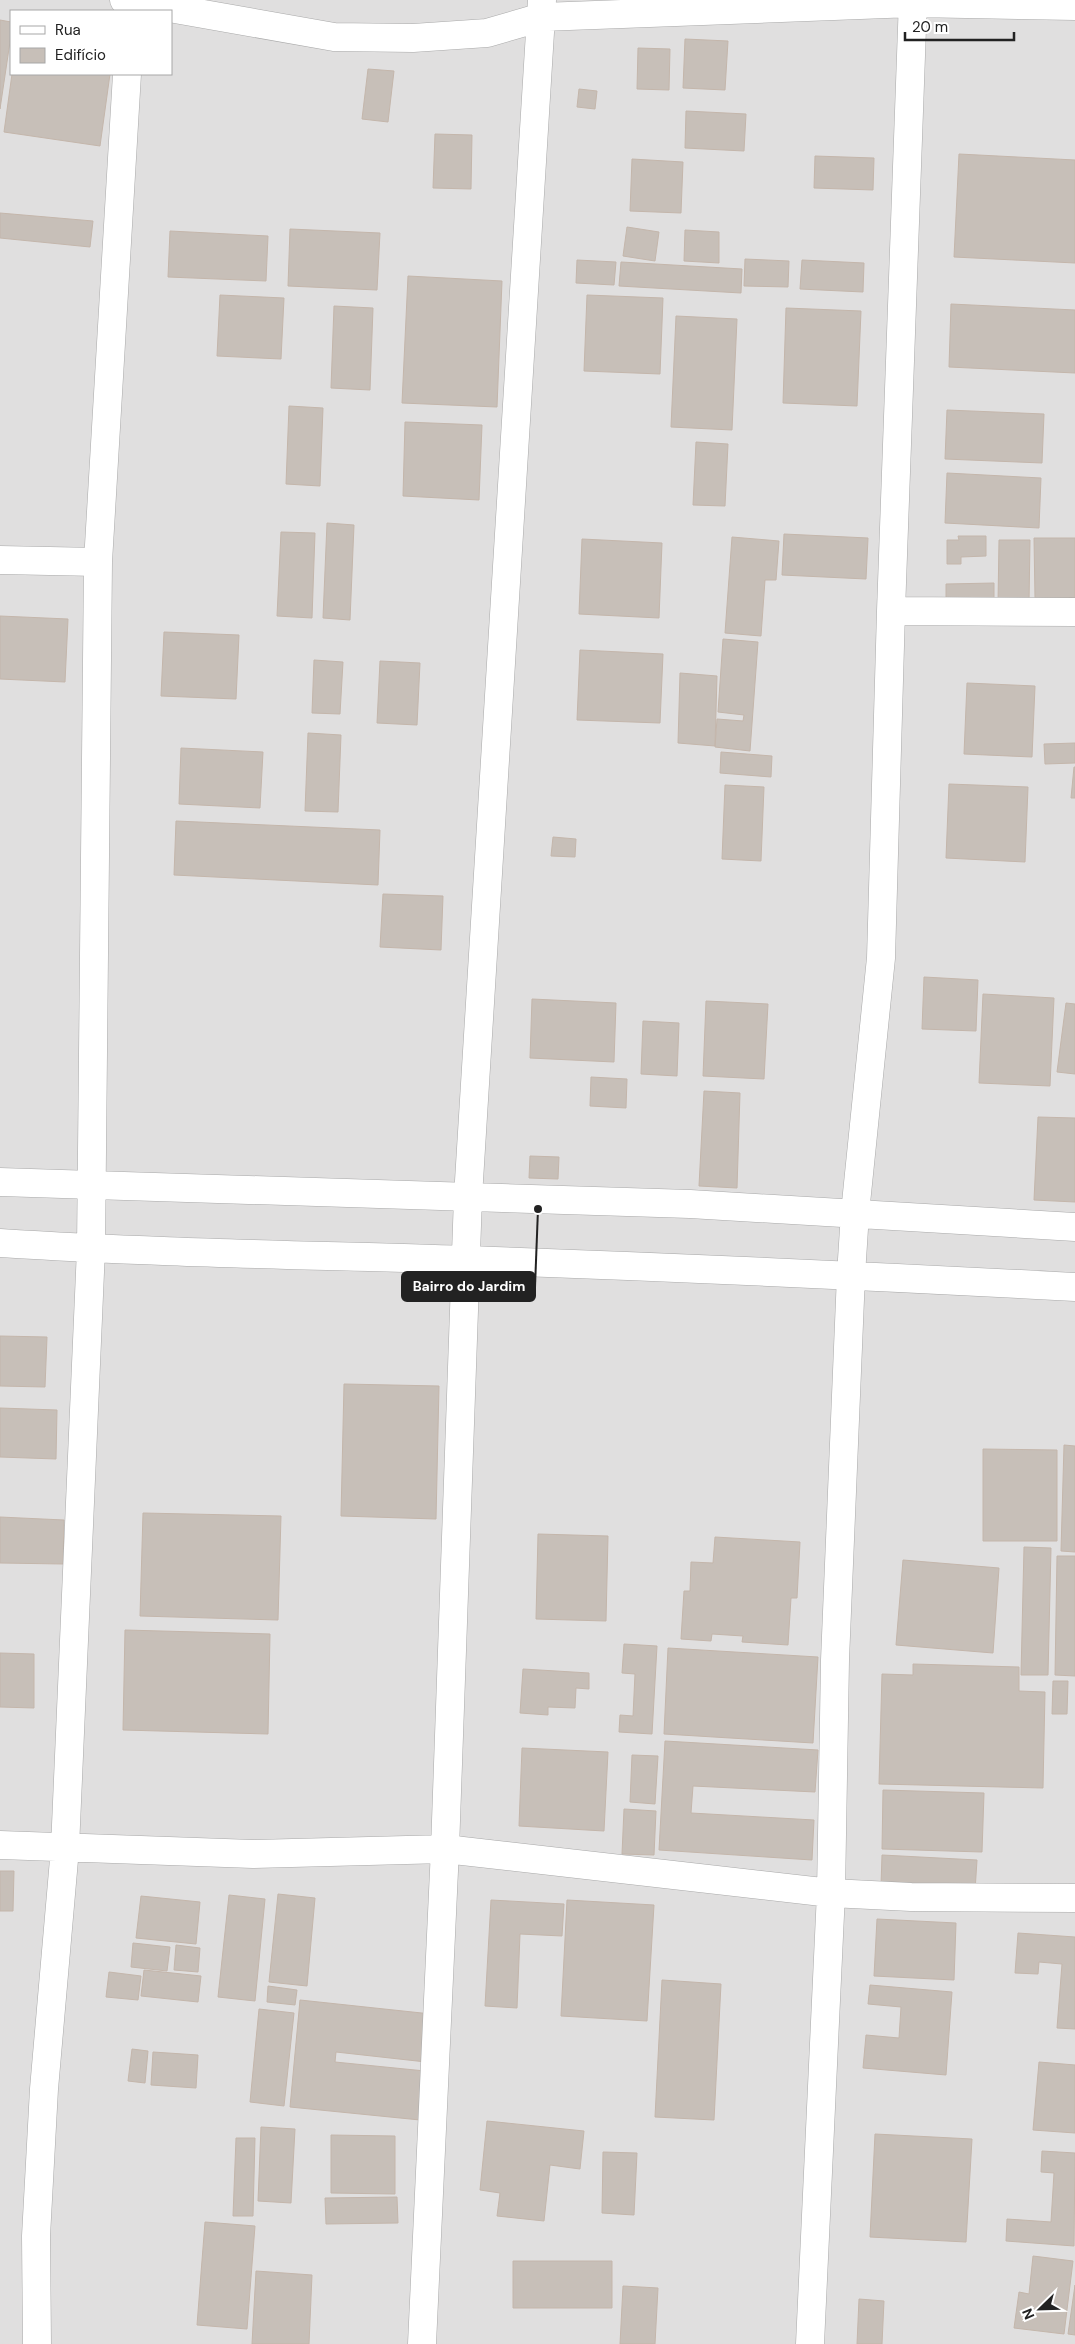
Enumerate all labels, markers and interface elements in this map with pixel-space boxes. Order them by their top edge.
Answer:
legend [10,10,172,75]
scale bar [905,10,1014,42]
text: 20 m [912,17,948,37]
text: Rua [55,20,81,40]
text: Edifício [55,45,106,65]
callout: Bairro do Jardim [402,1272,535,1301]
text: Bairro do Jardim [413,1277,525,1295]
north arrow [1015,2284,1065,2334]
text: N [1018,2306,1038,2322]

